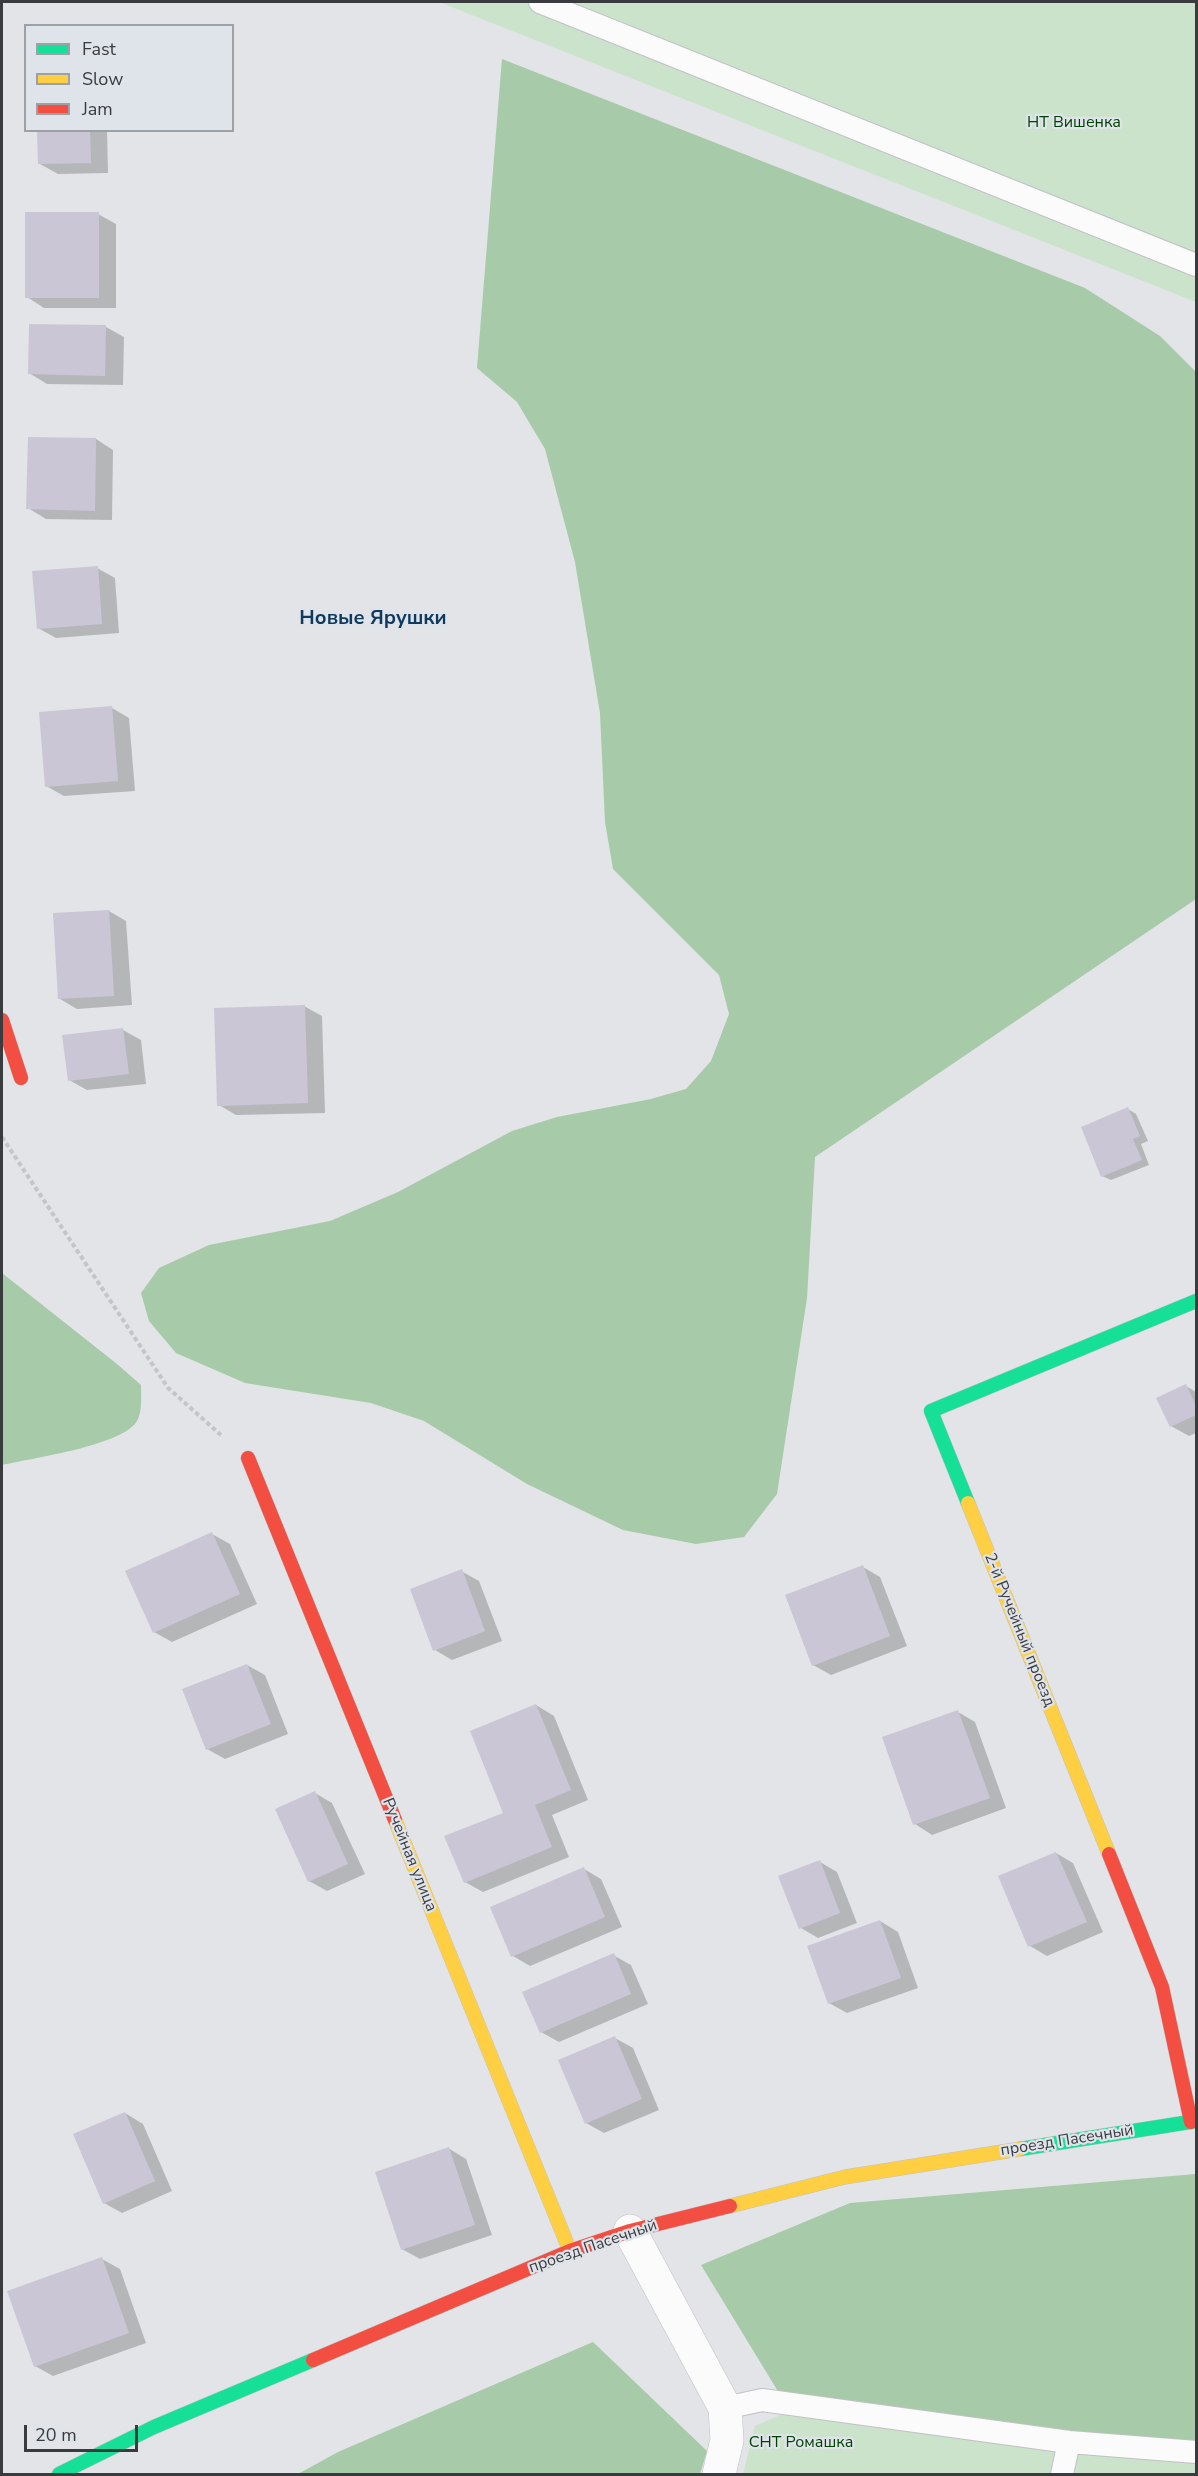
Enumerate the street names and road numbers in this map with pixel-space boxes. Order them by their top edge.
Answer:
street label: 2-й Ручейный проезд [979,1550,1059,1710]
street label: Ручейная улица [377,1795,441,1915]
street label: проезд Пасечный [999,2121,1135,2161]
street label: проезд Пасечный [526,2216,660,2278]

